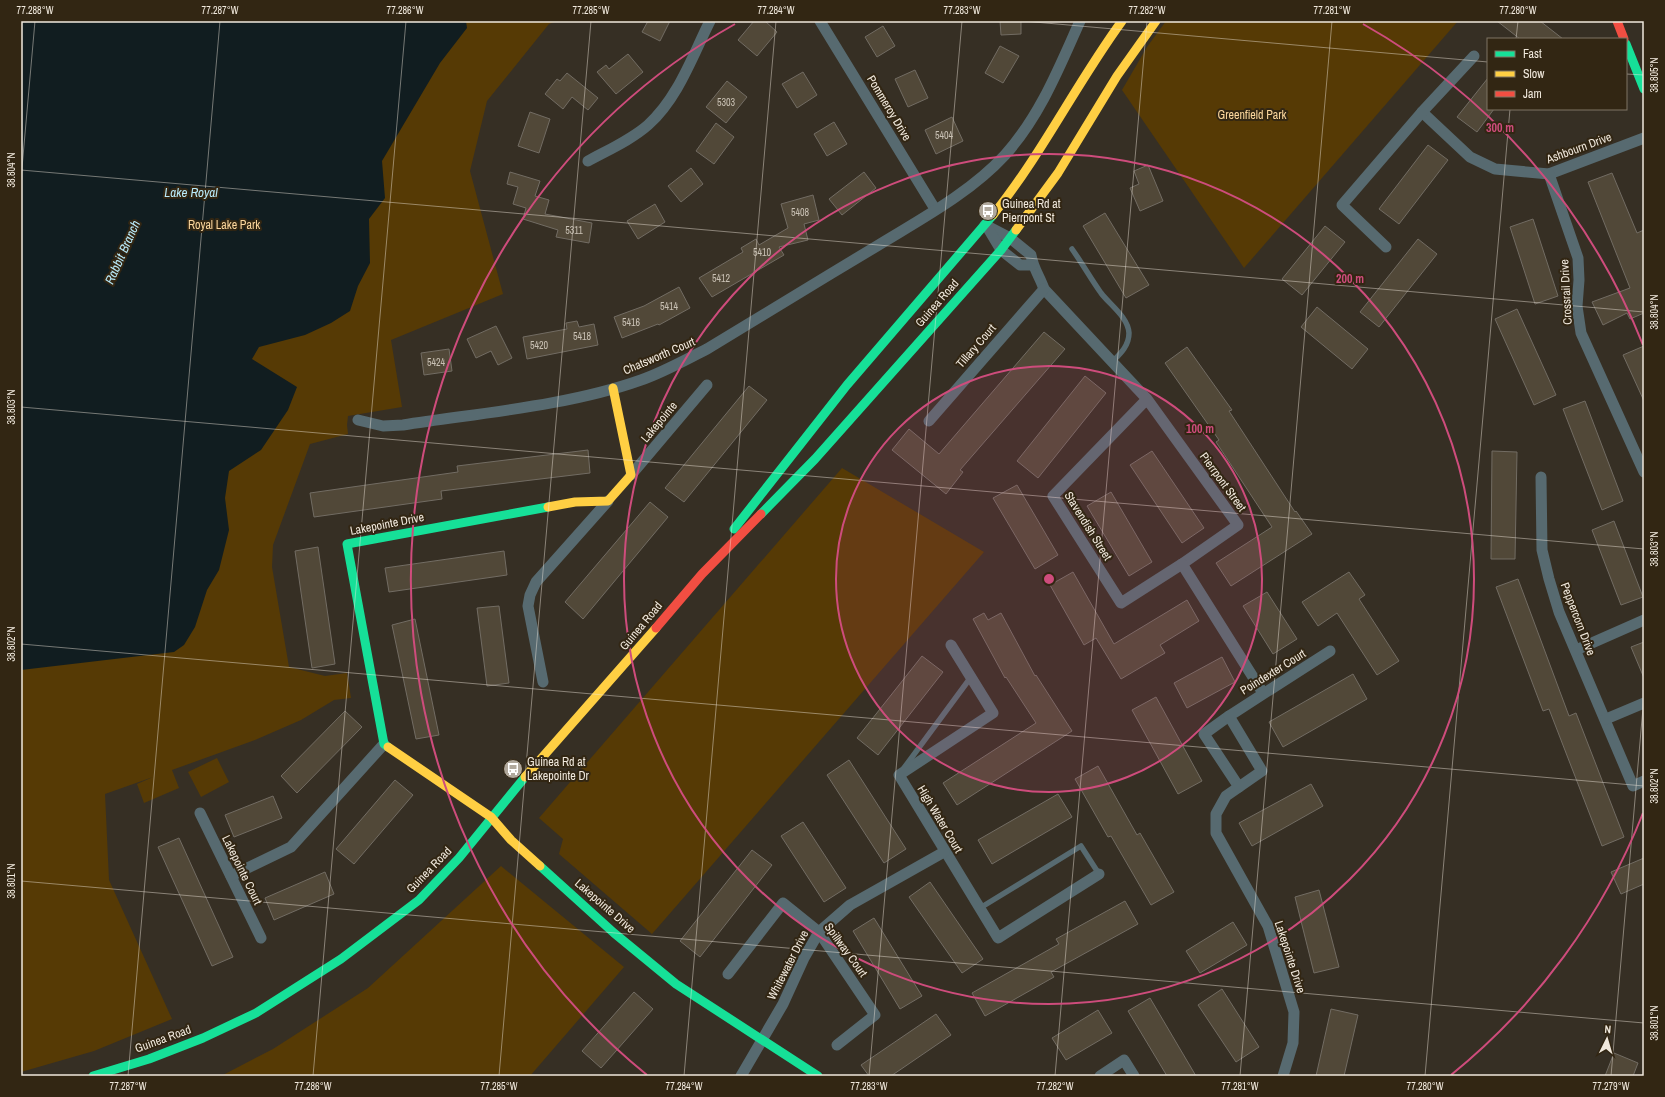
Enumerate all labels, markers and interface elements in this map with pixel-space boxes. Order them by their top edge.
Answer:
text: 77.288°W [17,4,54,17]
text: 77.287°W [202,4,239,17]
text: 77.286°W [387,4,424,17]
text: 77.285°W [573,4,610,17]
text: 77.284°W [758,4,795,17]
text: 77.283°W [944,4,981,17]
text: 77.282°W [1129,4,1166,17]
text: 77.281°W [1314,4,1351,17]
text: 77.280°W [1500,4,1537,17]
legend [1487,38,1627,110]
text: Fast [1523,46,1542,62]
text: 38.805°N [1648,57,1661,93]
text: Slow [1523,66,1545,82]
street label: Pommeroy Drive [863,72,915,144]
text: Jam [1523,86,1542,102]
house number: 5303 [717,96,736,109]
park label: Greenfield Park [1218,107,1287,123]
text: 300 m [1486,120,1514,136]
house number: 5404 [935,129,954,142]
street label: Ashbourn Drive [1543,129,1614,168]
text: 38.804°N [5,152,18,188]
water label: Lake Royal [164,184,218,201]
place label: Guinea Rd at Pierrpont St [1002,196,1061,226]
bus stop icon: Guinea Rd at Pierrpont St [977,200,999,222]
house number: 5408 [791,206,810,219]
park label: Royal Lake Park [188,217,260,233]
water label: Rabbit Branch [101,218,144,287]
house number: 5311 [565,224,583,237]
house number: 5410 [753,246,772,259]
street label: Crossrail Drive [1556,259,1576,325]
text: 200 m [1336,271,1364,287]
house number: 5412 [712,272,731,285]
street label: Guinea Road [912,276,962,330]
text: 38.804°N [1648,294,1661,330]
house number: 5414 [660,300,679,313]
house number: 5416 [622,316,641,329]
street label: Tillary Court [952,320,1000,371]
house number: 5418 [573,330,592,343]
street label: Chatsworth Court [621,334,698,378]
house number: 5420 [530,339,549,352]
house number: 5424 [427,356,446,369]
text: 38.803°N [5,389,18,425]
street label: Lakepointe [637,398,681,446]
text: 100 m [1186,421,1214,437]
street label: Pierrpont Street [1196,449,1250,515]
street label: Stavendish Street [1060,489,1116,564]
street label: Lakepointe Drive [349,509,425,539]
text: 38.803°N [1648,531,1661,567]
centre of rings [1042,572,1056,586]
street label: Peppercorn Drive [1557,580,1599,658]
street label: Guinea Road [616,598,666,654]
text: 38.802°N [5,626,18,662]
street label: Poindexter Court [1237,645,1309,698]
place label: Guinea Rd at Lakepointe Dr [527,754,590,784]
bus stop icon: Guinea Rd at Lakepointe Dr [502,758,524,780]
text: 38.802°N [1648,768,1661,804]
street label: High Water Court [914,782,967,856]
street label: Lakepointe Court [218,833,266,908]
street label: Guinea Road [403,843,455,897]
text: 38.801°N [5,863,18,899]
street label: Lakepointe Drive [571,875,639,937]
street label: Lakepointe Drive [1271,919,1309,995]
street label: Spillway Court [821,920,871,981]
street label: Whitewater Drive [764,928,812,1002]
text: 38.801°N [1648,1005,1661,1041]
north arrow [1587,1019,1627,1059]
street label: Guinea Road [133,1021,193,1057]
text: N [1604,1022,1612,1036]
text: 77.287°W [110,1080,147,1093]
text: 77.286°W [295,1080,332,1093]
text: 77.285°W [481,1080,518,1093]
text: 77.284°W [666,1080,703,1093]
text: 77.283°W [851,1080,888,1093]
text: 77.282°W [1037,1080,1074,1093]
text: 77.281°W [1222,1080,1259,1093]
text: 77.280°W [1407,1080,1444,1093]
text: 77.279°W [1593,1080,1630,1093]

